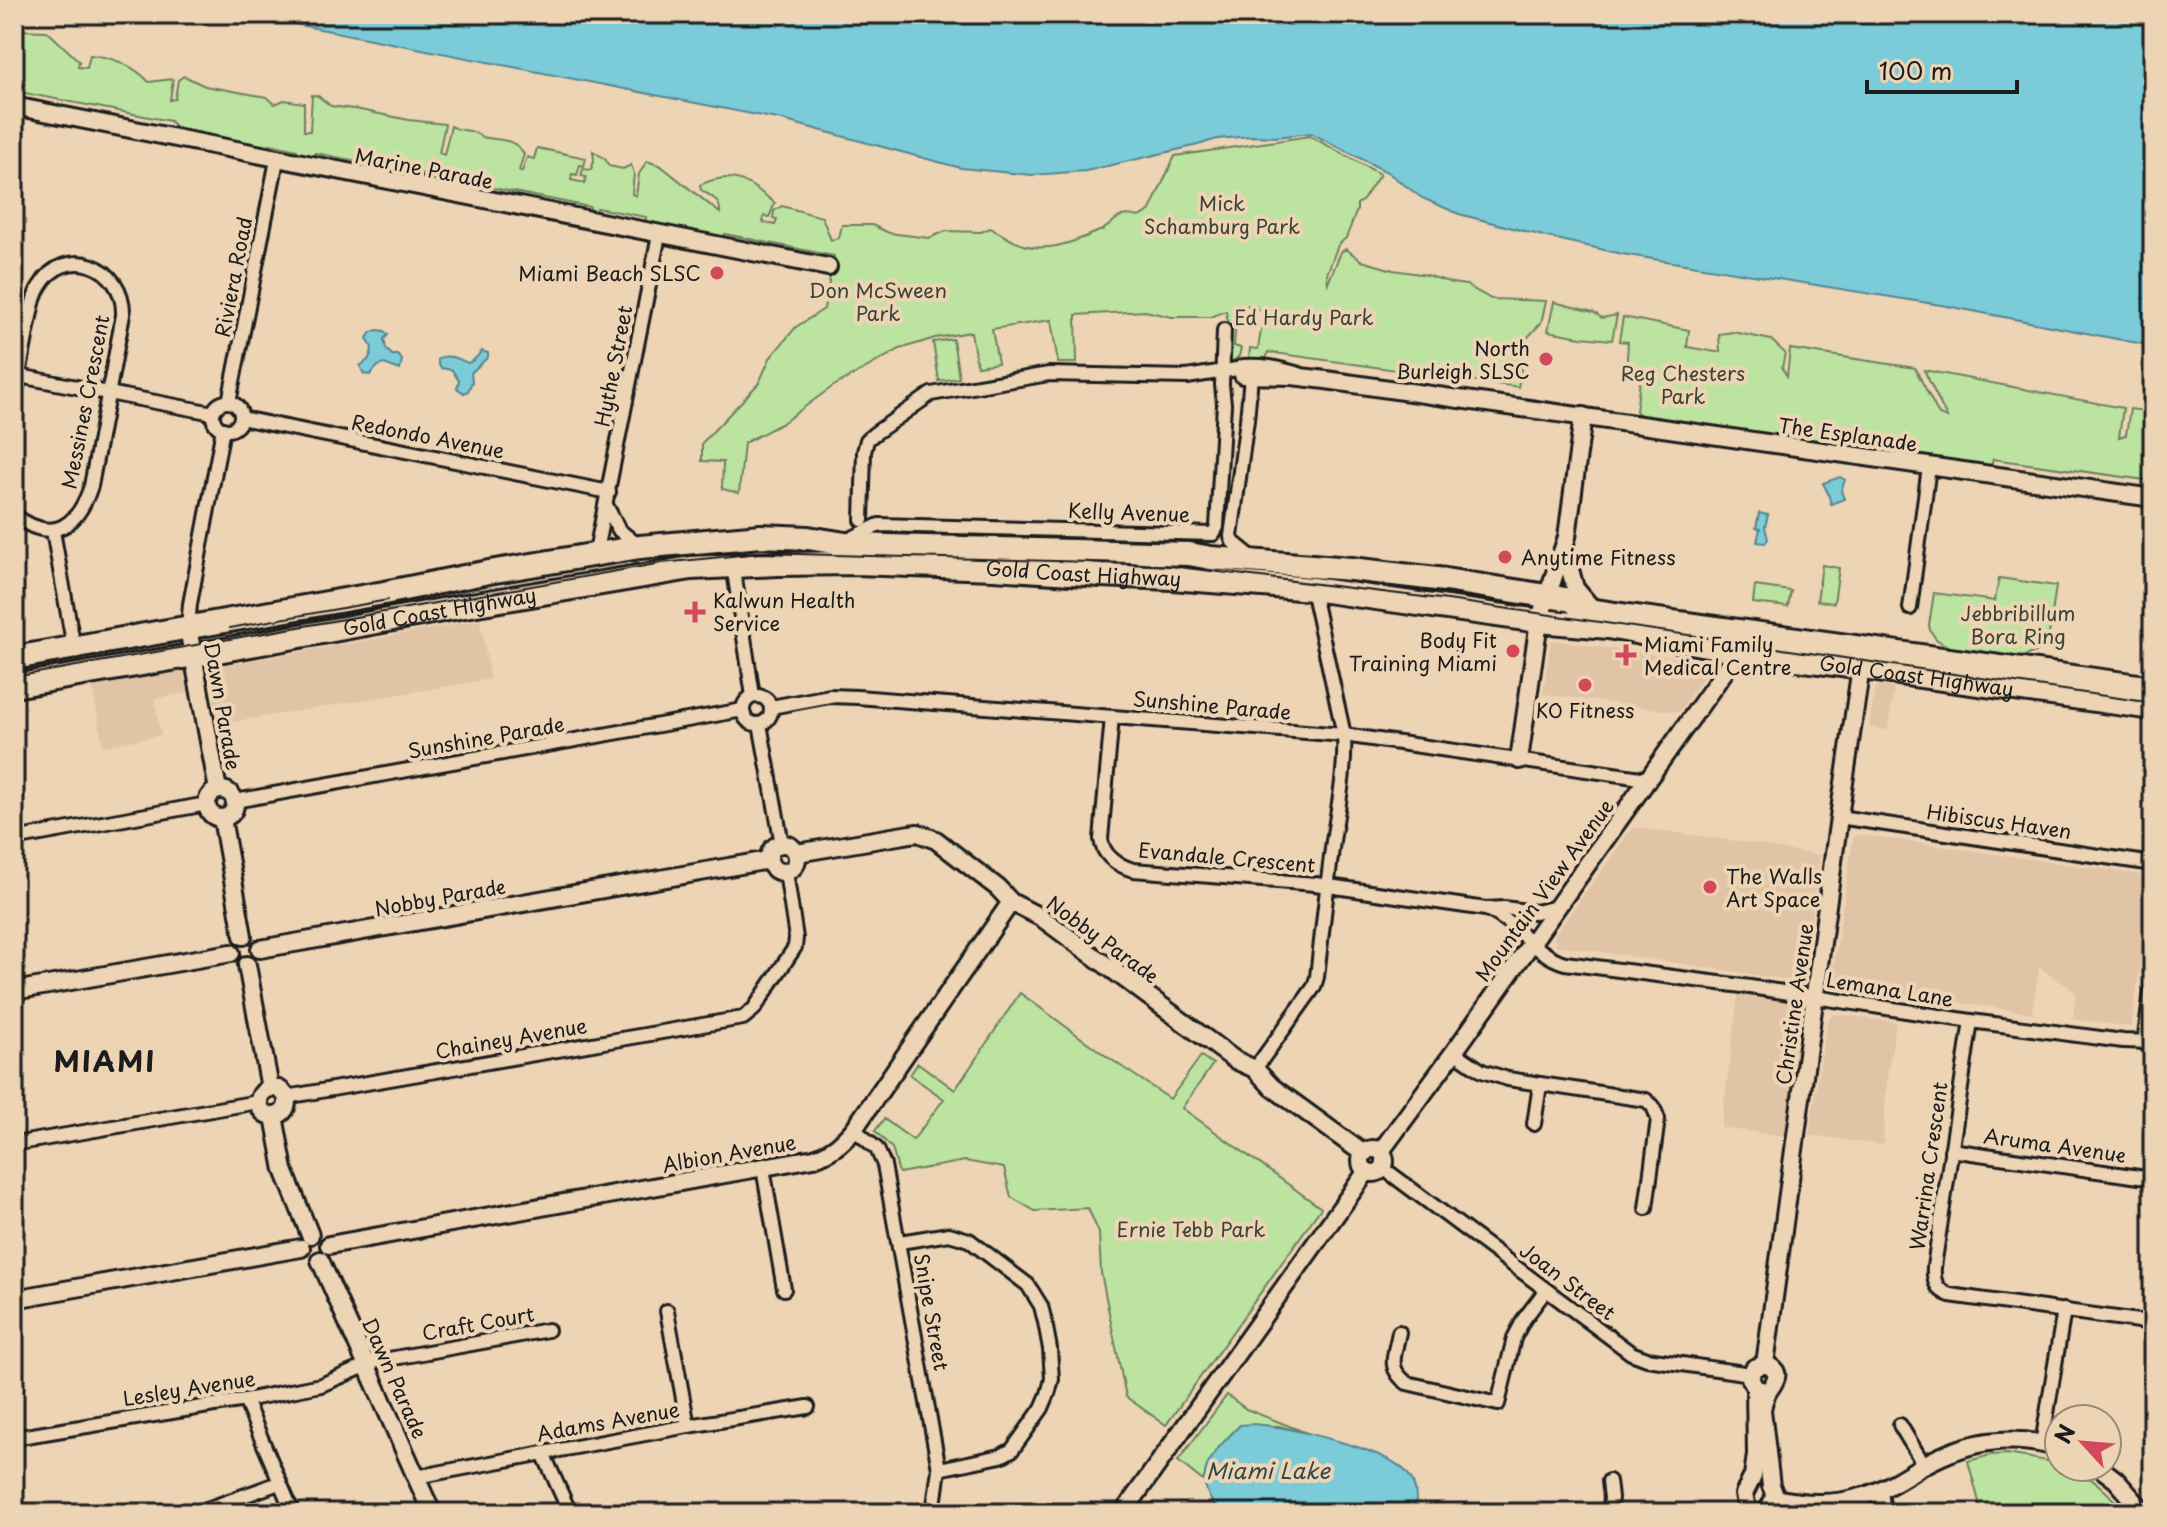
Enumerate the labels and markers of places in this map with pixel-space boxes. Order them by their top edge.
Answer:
place label: Miami Beach SLSC [518,258,701,288]
marker: Miami Beach SLSC [708,264,726,282]
place label: North Burleigh SLSC [1396,333,1530,386]
marker: North Burleigh SLSC [1537,350,1555,368]
place label: Anytime Fitness [1521,542,1676,572]
marker: Anytime Fitness [1496,548,1514,566]
place label: Kalwun Health Service [713,585,855,638]
marker: Kalwun Health Service [684,601,706,623]
place label: Body Fit Training Miami [1349,625,1497,678]
place label: Miami Family Medical Centre [1644,629,1791,682]
marker: Body Fit Training Miami [1504,642,1522,660]
marker: Miami Family Medical Centre [1615,644,1637,666]
marker: KO Fitness [1576,676,1594,694]
place label: KO Fitness [1536,695,1634,725]
place label: The Walls Art Space [1726,861,1822,914]
marker: The Walls Art Space [1701,878,1719,896]

